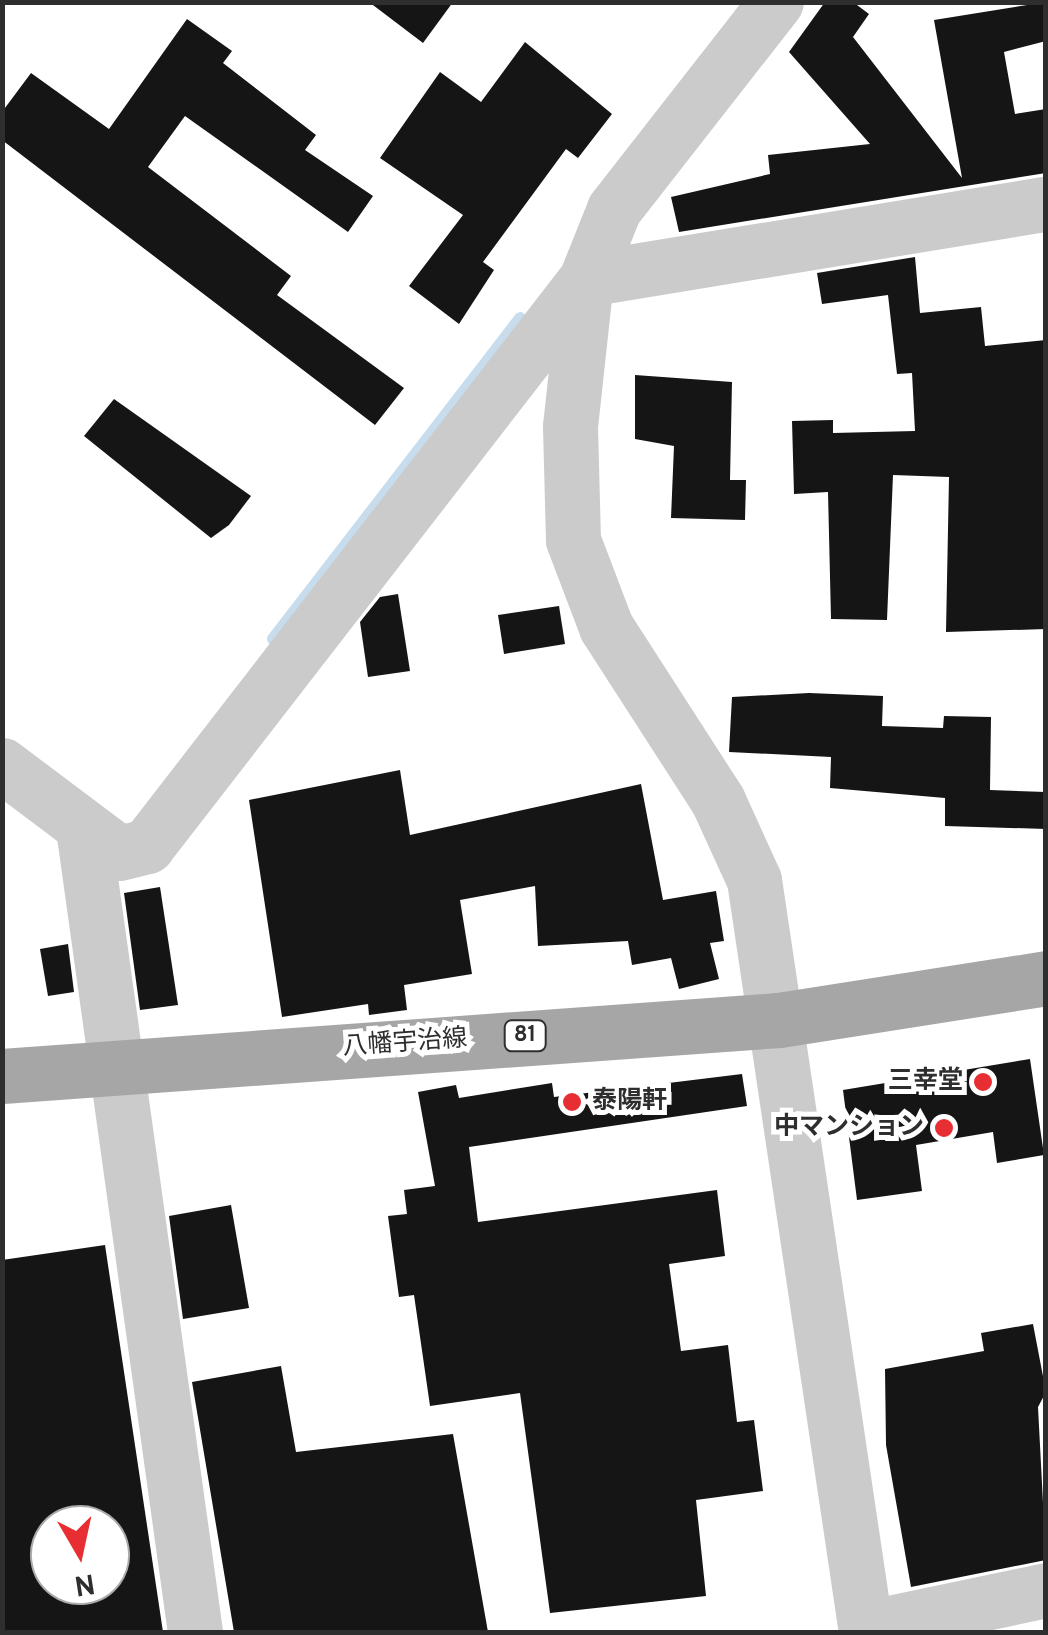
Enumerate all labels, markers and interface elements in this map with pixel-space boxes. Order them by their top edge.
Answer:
road number: 81 [502,1019,548,1053]
street label: 八幡宇治線 [342,1025,468,1063]
place label: 三幸堂 [888,1067,963,1097]
marker: 三幸堂 [972,1071,994,1093]
place label: 泰陽軒 [592,1087,667,1117]
marker: 泰陽軒 [561,1091,583,1113]
place label: 中マンション [774,1113,924,1143]
marker: 中マンション [933,1117,955,1139]
north arrow [30,1505,130,1605]
text: N [72,1563,97,1602]

